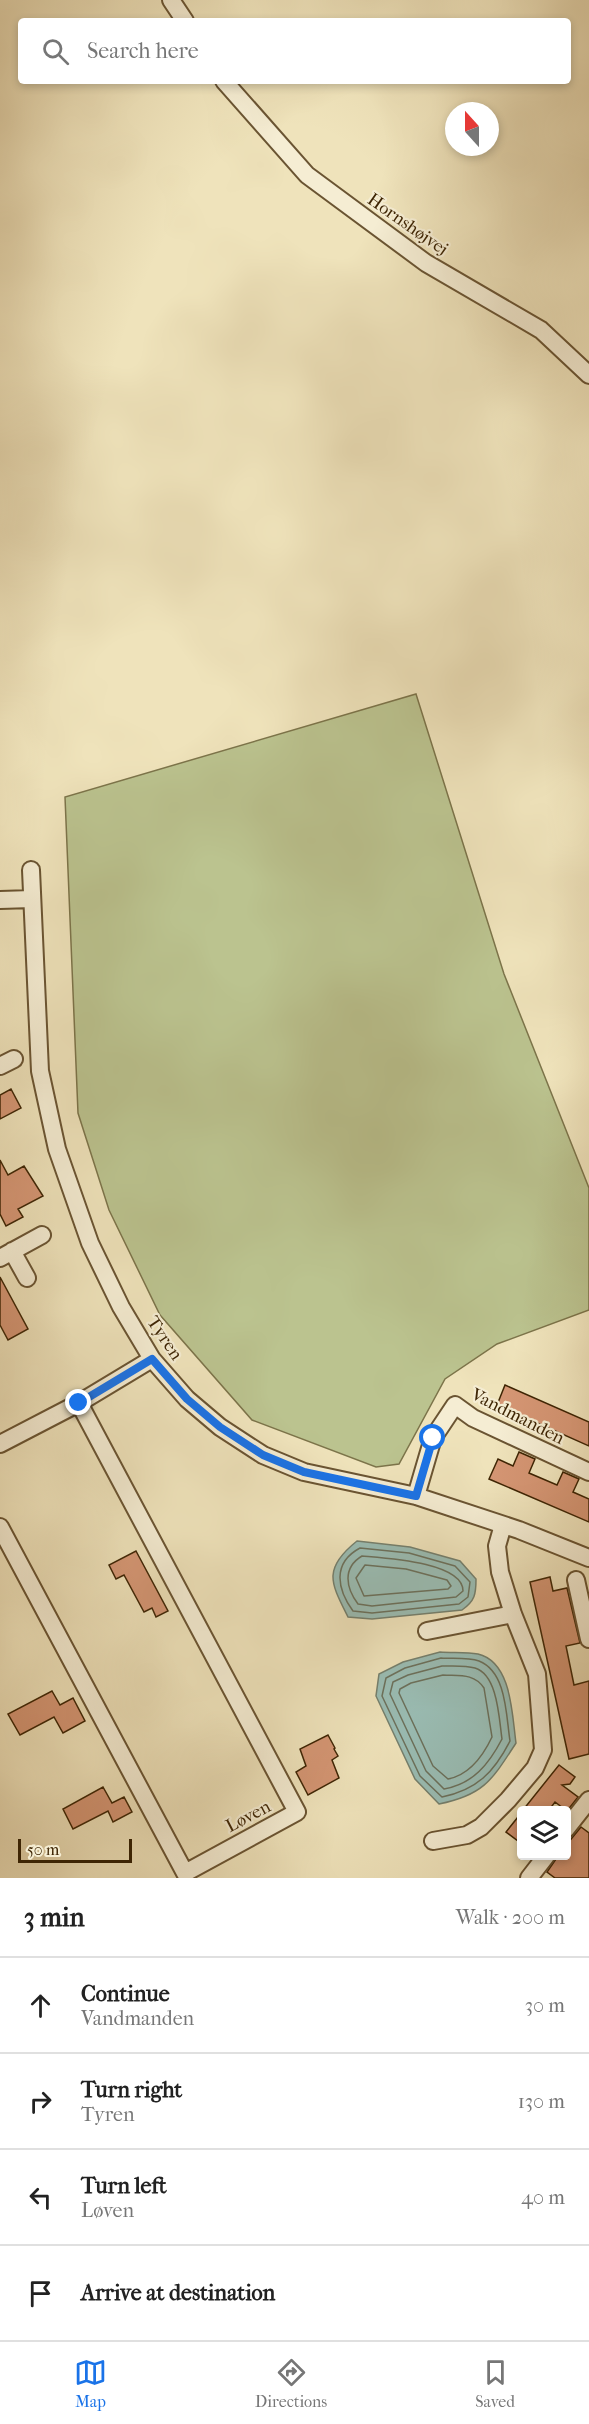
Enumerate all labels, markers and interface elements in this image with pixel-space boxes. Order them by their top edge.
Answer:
search box [18,18,571,84]
icon: search [39,35,72,68]
text: Search here [87,38,199,64]
north arrow [445,102,499,156]
street label: Hornshøjvej [363,189,452,260]
street label: Tyren [142,1312,187,1365]
street label: Vandmanden [467,1384,568,1449]
route end [65,1389,91,1415]
route start [419,1424,445,1450]
street label: Løven [222,1796,275,1837]
map controls [517,1806,571,1860]
button: layers [517,1806,571,1860]
scale bar [18,1836,132,1864]
text: 50 m [27,1840,59,1859]
text: 3 min [24,1902,85,1933]
text: Walk · 200 m [456,1906,565,1929]
text: Continue [81,1981,170,2007]
icon: ahead [24,1989,57,2022]
text: 30 m [525,1994,565,2017]
text: Vandmanden [81,2007,194,2030]
text: Turn right [81,2077,182,2103]
icon: right [24,2085,57,2118]
text: 130 m [518,2090,565,2113]
text: Tyren [81,2103,135,2126]
text: Turn left [81,2173,167,2199]
icon: left [24,2181,57,2214]
text: 40 m [521,2186,565,2209]
text: Løven [81,2199,134,2222]
icon: arrive [24,2277,57,2310]
text: Arrive at destination [81,2280,275,2306]
tab: Map [74,2356,107,2411]
tab: Directions [255,2356,327,2411]
tab: Saved [475,2356,515,2411]

